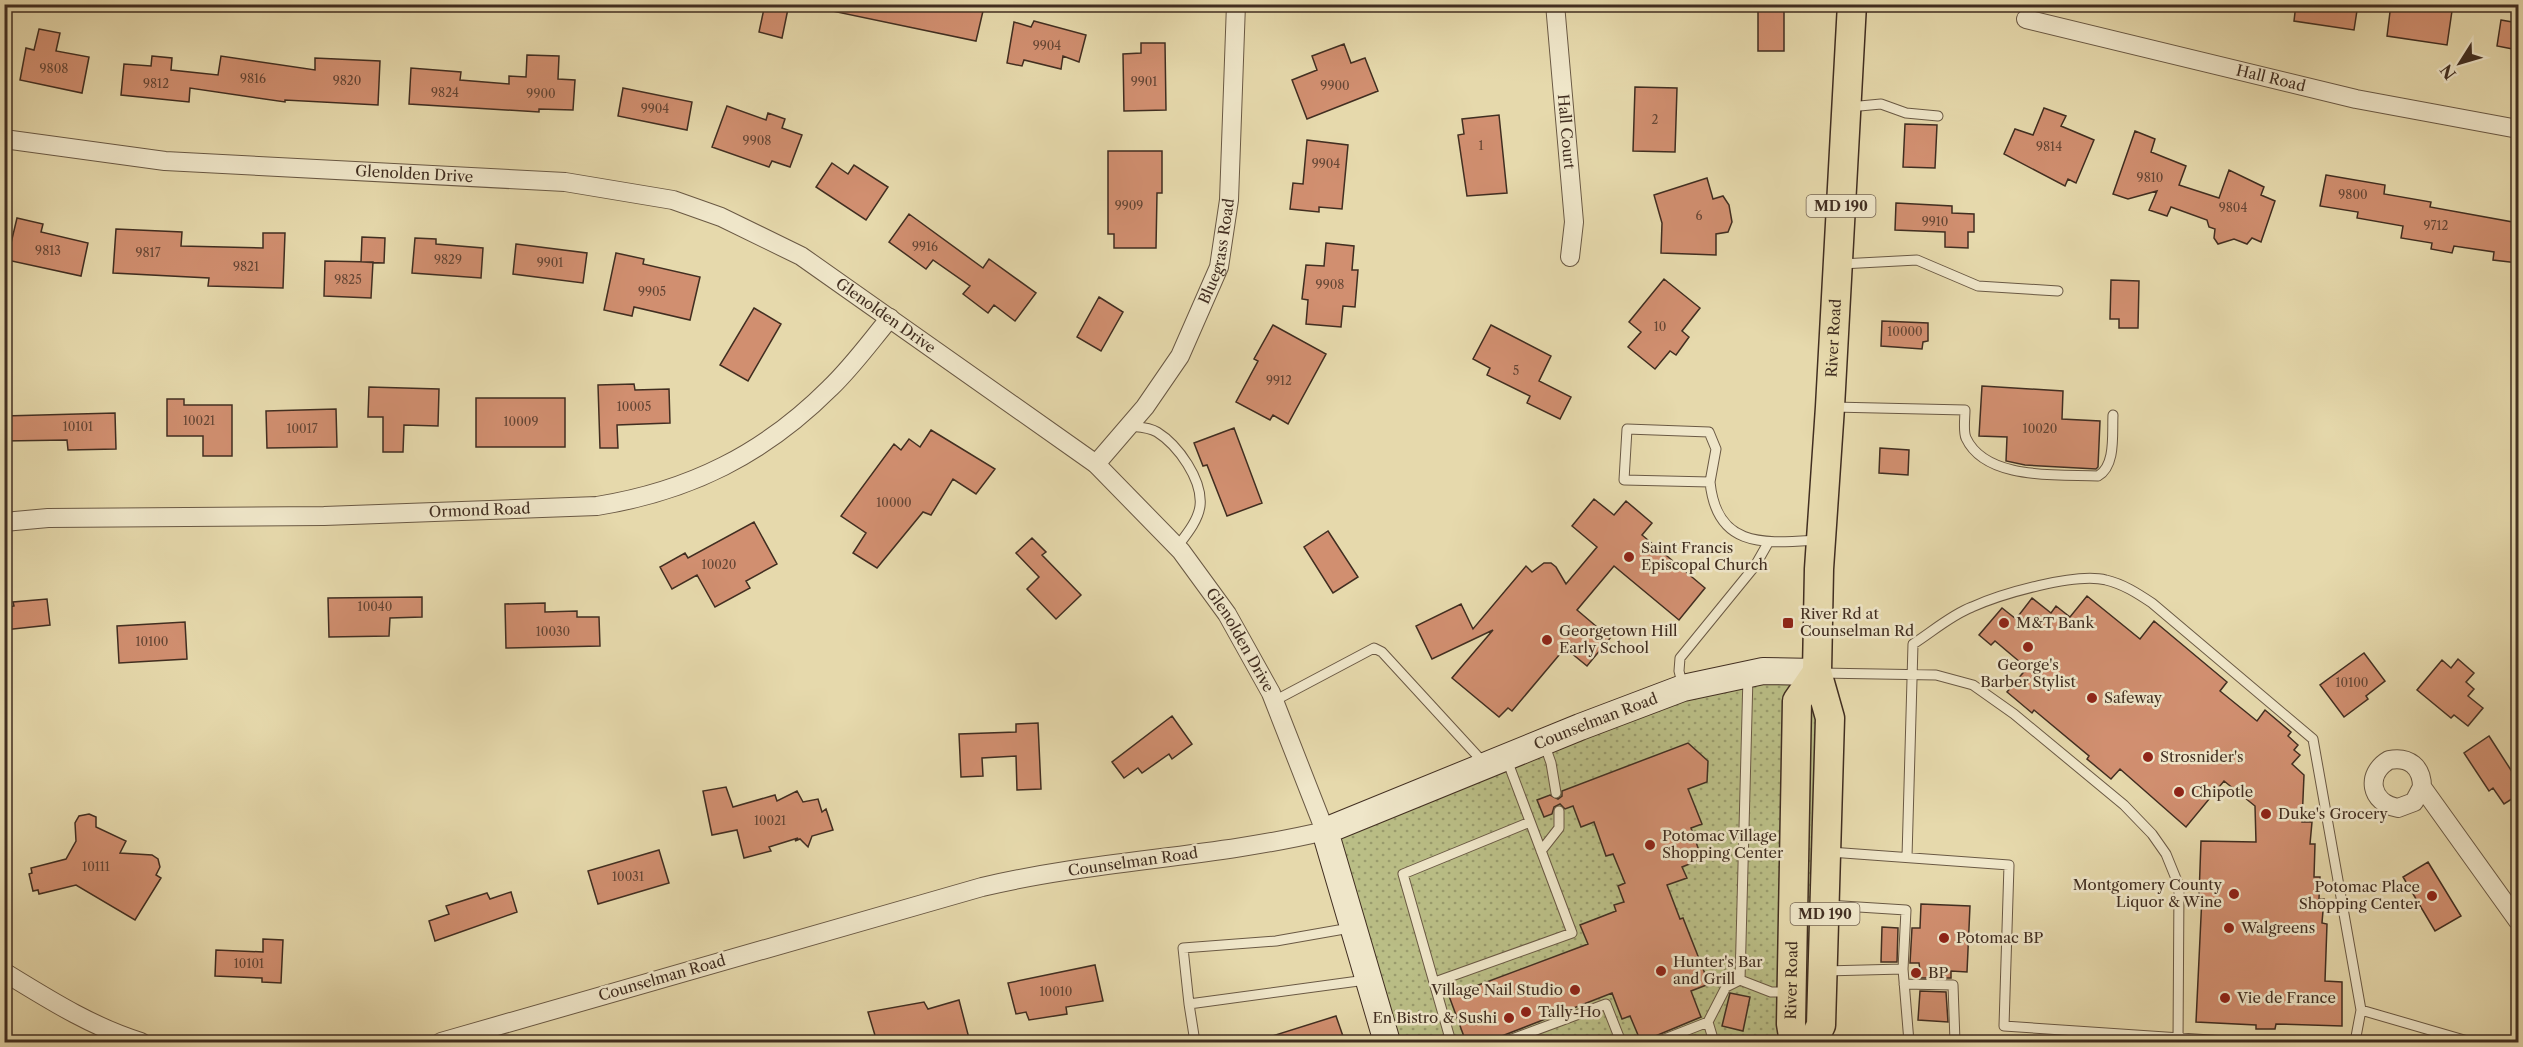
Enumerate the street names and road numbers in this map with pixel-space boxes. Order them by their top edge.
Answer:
street label: Hall Road [2234,60,2308,95]
street label: Hall Court [1554,93,1579,170]
street label: Glenolden Drive [355,161,474,186]
road number: MD 190 [1806,195,1876,217]
street label: Bluegrass Road [1194,197,1238,307]
street label: Glenolden Drive [832,273,940,357]
street label: River Road [1822,298,1845,378]
street label: Ormond Road [429,498,531,521]
street label: Glenolden Drive [1202,584,1279,695]
street label: Counselman Road [1531,689,1660,754]
street label: Counselman Road [1067,843,1199,880]
road number: MD 190 [1790,903,1860,925]
street label: River Road [1781,941,1802,1020]
street label: Counselman Road [596,950,728,1005]

